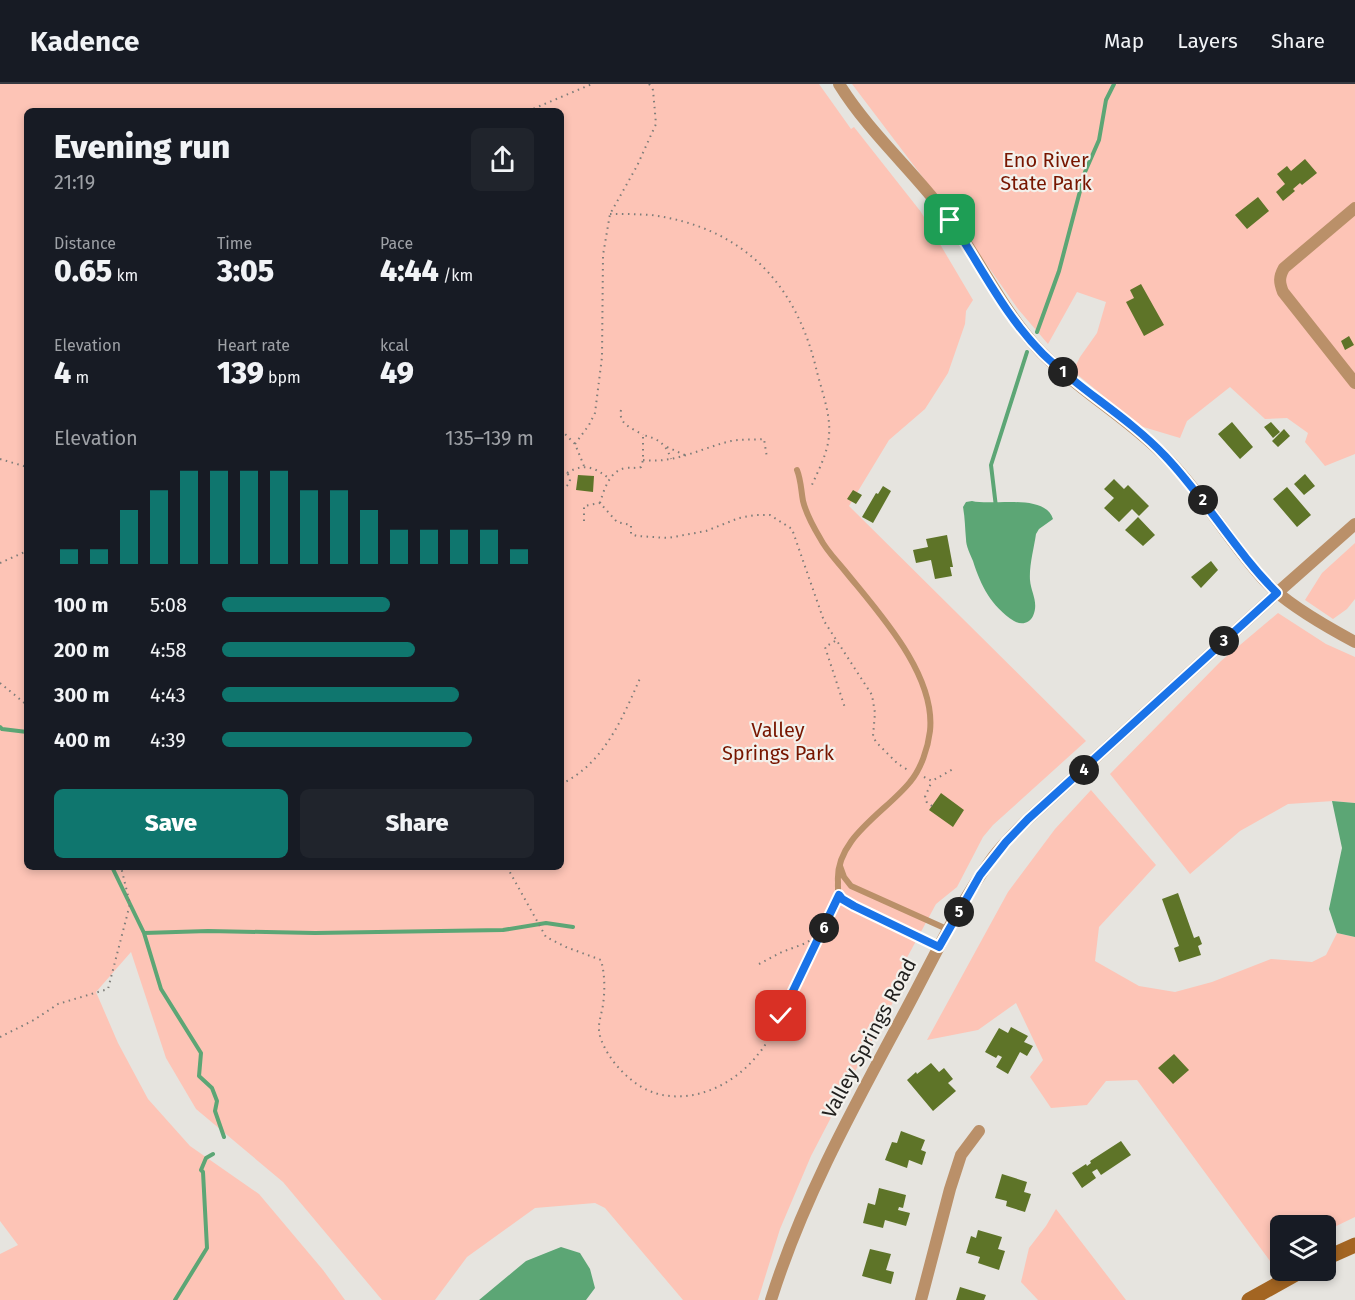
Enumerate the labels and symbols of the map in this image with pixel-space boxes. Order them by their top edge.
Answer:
park label: Eno River State Park [1000,148,1092,195]
pin [924,194,975,245]
pin: 1 [1048,357,1078,387]
pin: 2 [1188,485,1218,515]
pin: 3 [1209,626,1239,656]
park label: Valley Springs Park [722,718,835,765]
pin: 4 [1069,755,1099,785]
pin: 5 [944,897,974,927]
pin: 6 [809,913,839,943]
street label: Valley Springs Road [817,954,921,1122]
pin [755,990,806,1041]

